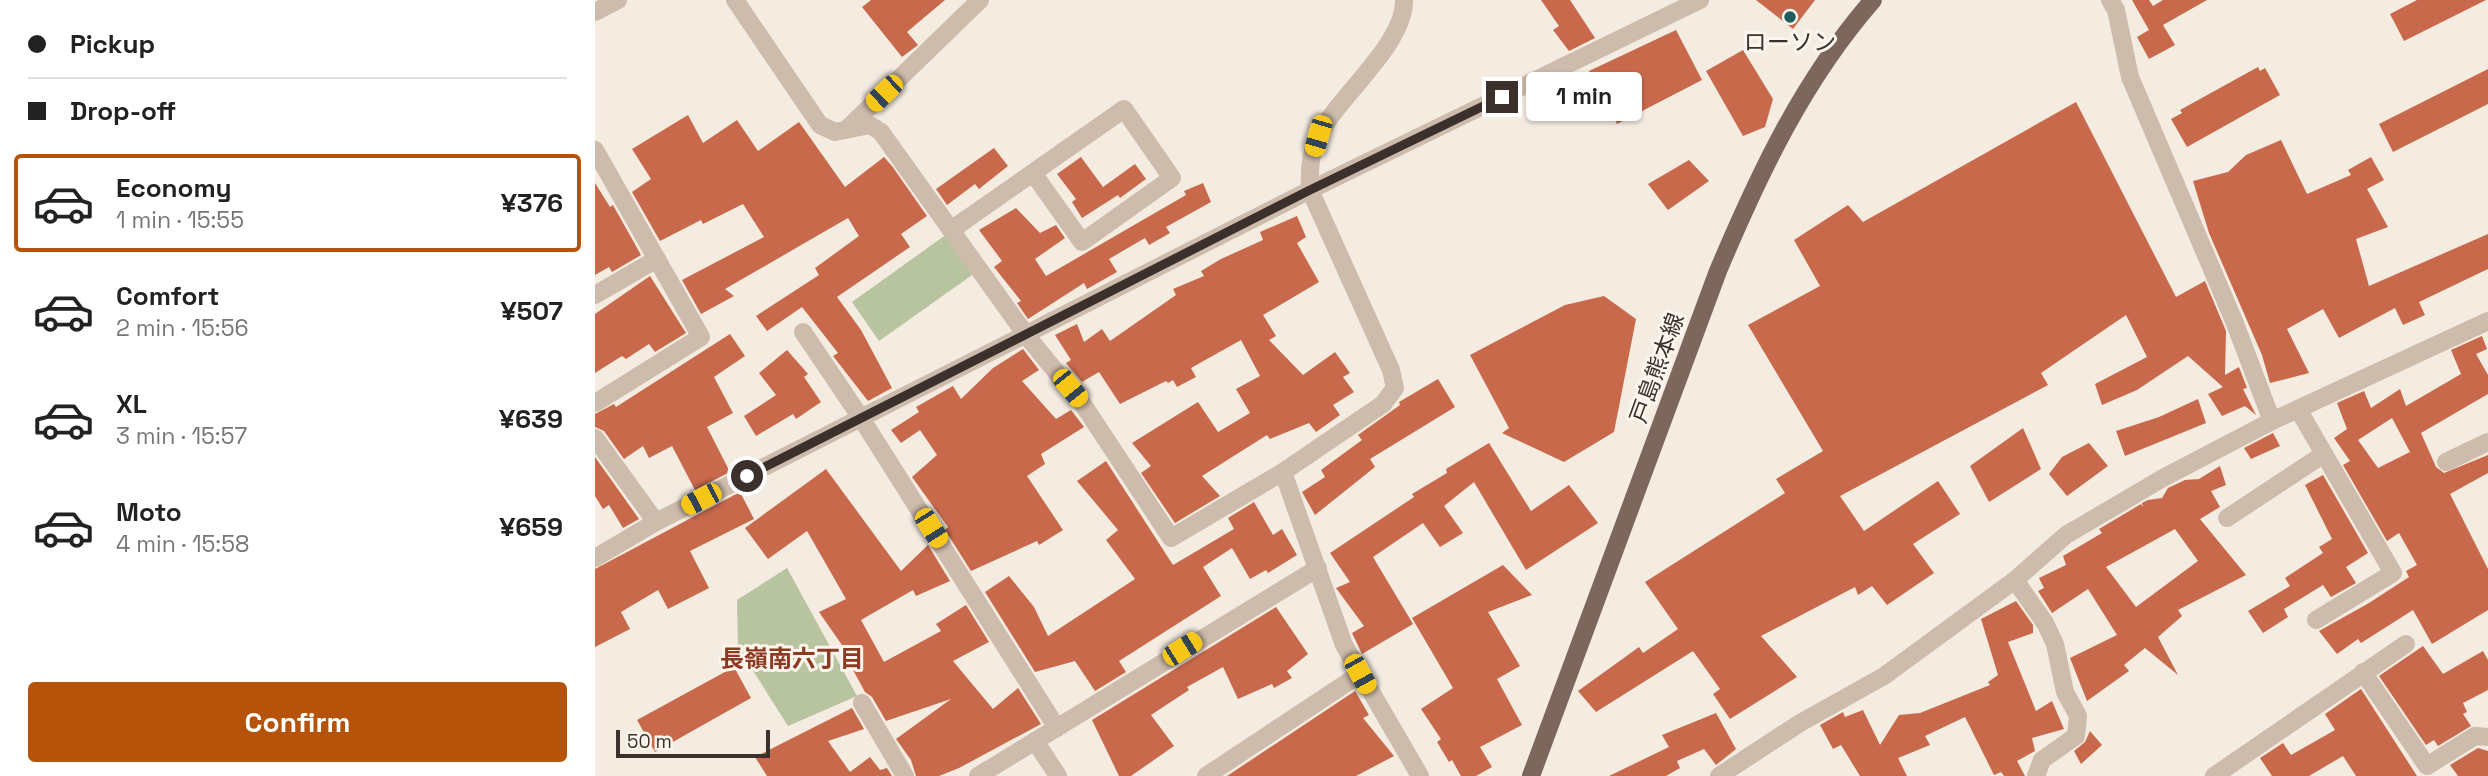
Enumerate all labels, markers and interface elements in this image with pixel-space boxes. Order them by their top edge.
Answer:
marker: ローソン [1782,9,1798,25]
text: Pickup [70,27,155,61]
place label: ローソン [1744,27,1836,57]
car [862,71,907,115]
callout: 1 min [1527,72,1642,122]
route end [1486,81,1518,113]
text: 1 min [1556,81,1612,111]
text: Drop-off [70,94,176,128]
car [1303,113,1334,159]
text: Economy [116,171,232,205]
icon: car [32,172,95,235]
text: ¥376 [501,186,563,220]
text: 1 min · 15:55 [116,205,244,235]
text: Comfort [116,279,219,313]
icon: car [32,280,95,343]
text: ¥507 [501,294,563,328]
street label: 戸島熊本線 [1623,309,1691,427]
text: 2 min · 15:56 [116,313,248,343]
car [1049,365,1092,411]
text: XL [116,387,147,421]
icon: car [32,388,95,451]
text: ¥639 [499,402,563,436]
text: 3 min · 15:57 [116,421,247,451]
route start [731,460,763,492]
car [678,480,725,518]
text: Moto [116,495,182,529]
icon: car [32,496,95,559]
car [911,505,952,551]
text: ¥659 [499,510,563,544]
text: 4 min · 15:58 [116,529,249,559]
car [1159,629,1206,669]
district label: 長嶺南六丁目 [720,643,864,674]
car [1341,651,1380,697]
button: Confirm [28,682,567,762]
scale bar [616,727,770,759]
text: 50 m [627,729,672,754]

